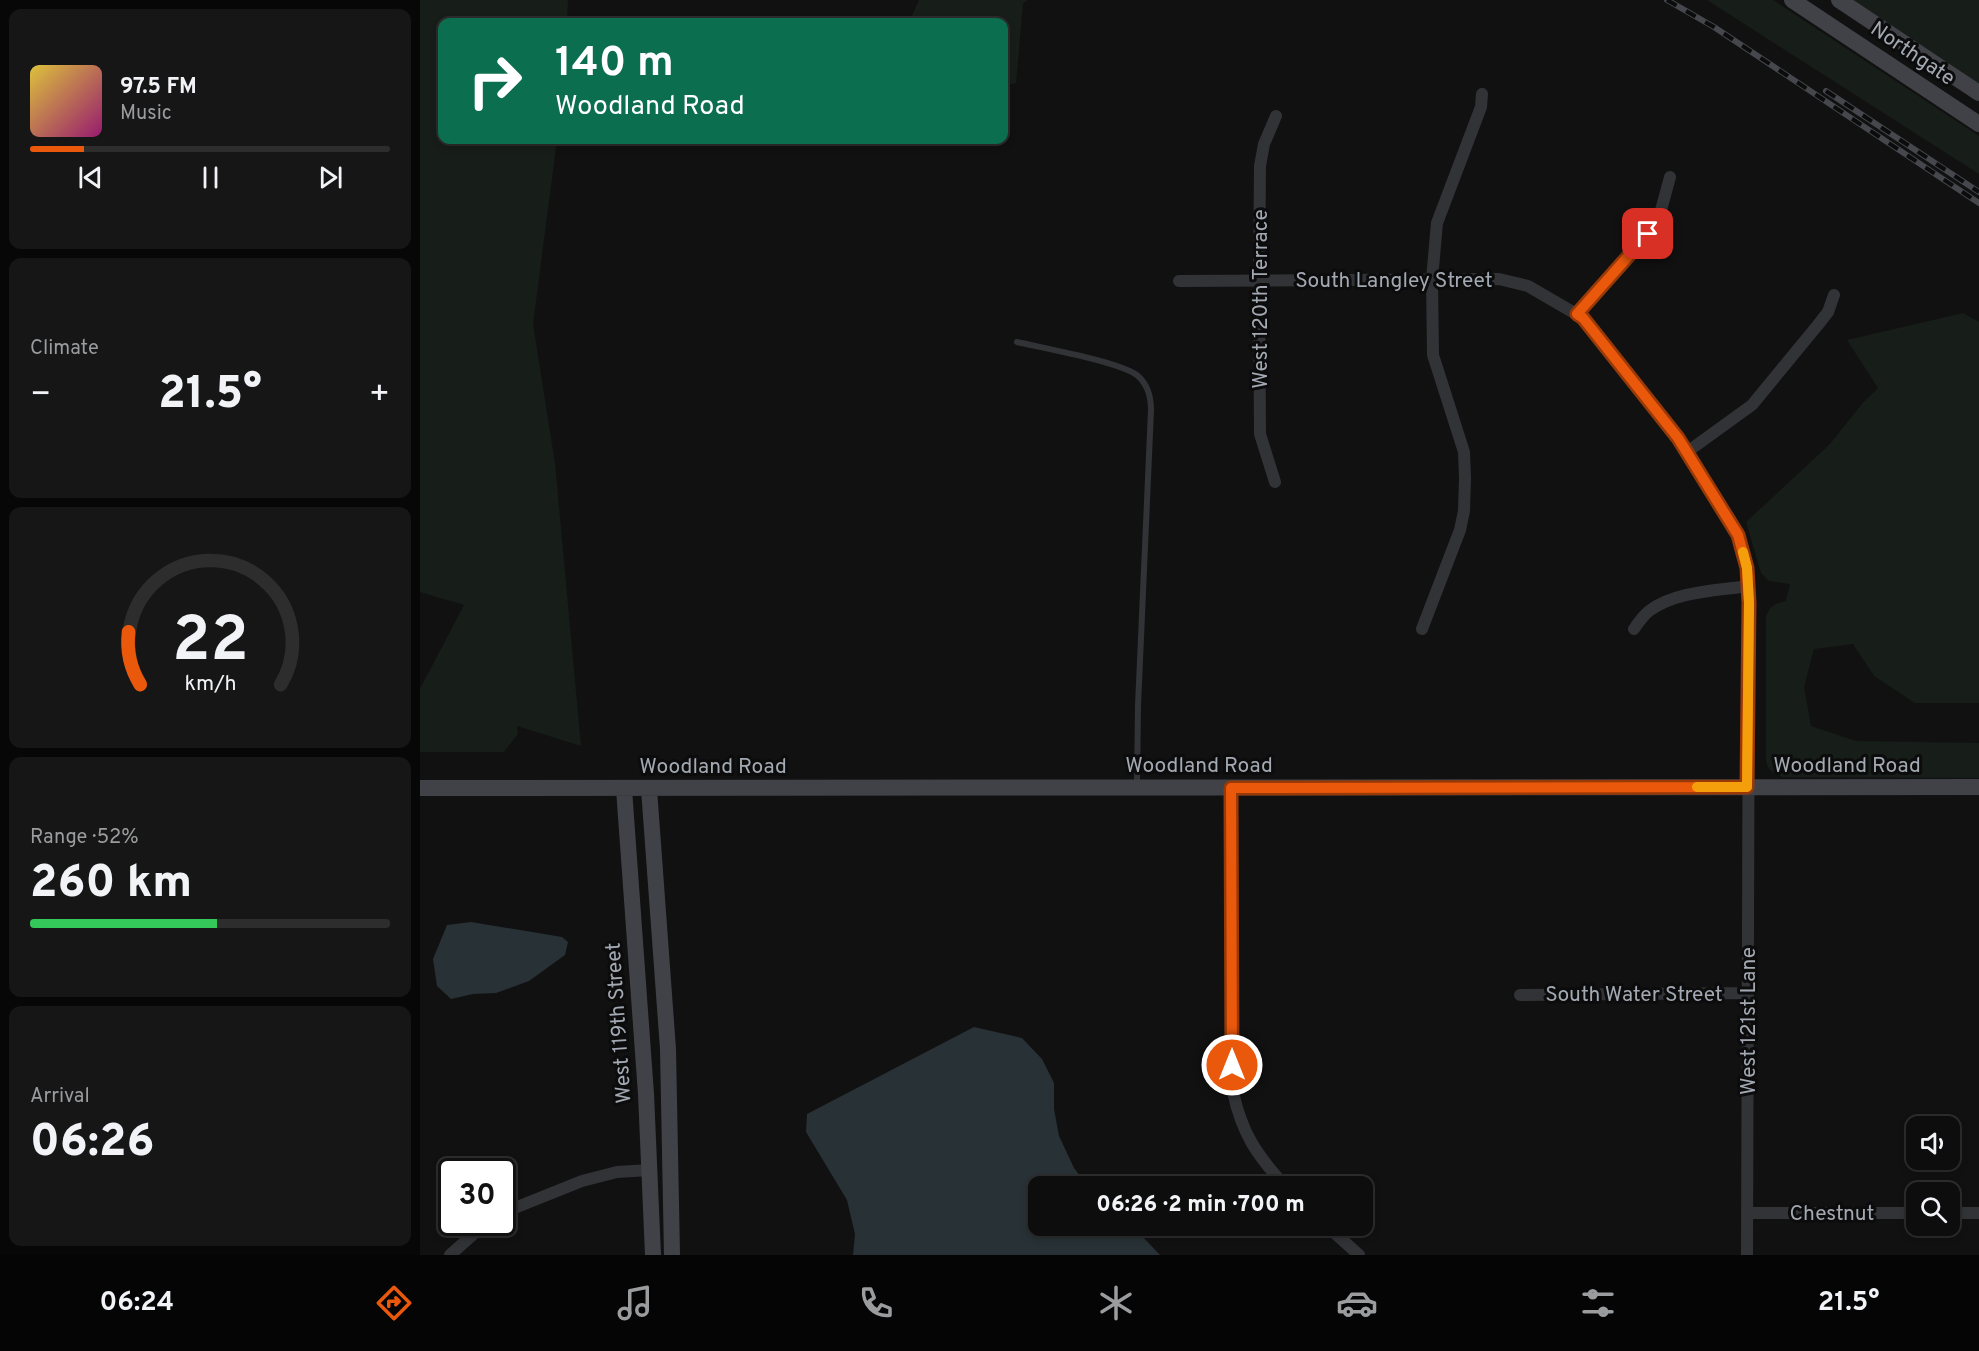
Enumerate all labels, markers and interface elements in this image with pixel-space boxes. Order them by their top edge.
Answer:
street label: Northgate [1865,16,1960,92]
text: 140 m [555,38,674,91]
icon: right [456,42,534,120]
text: 97.5 FM [120,74,197,101]
text: Woodland Road [555,90,745,124]
text: Music [120,101,172,127]
icon: previous [74,161,107,194]
icon: pause [194,161,227,194]
icon: next [314,161,347,194]
pin [1622,208,1673,259]
street label: West 120th Terrace [1248,209,1275,389]
icon: arrive [1631,217,1664,250]
street label: South Langley Street [1295,268,1493,295]
text: Climate [30,336,99,362]
text: 21.5° [158,367,262,424]
text: − [30,375,51,417]
text: + [369,375,390,417]
text: 22 [172,604,248,683]
text: km/h [184,671,236,698]
street label: Woodland Road [1125,753,1273,780]
street label: Woodland Road [1773,753,1921,780]
street label: Woodland Road [639,754,787,781]
text: Range · 52% [30,825,139,851]
text: 260 km [30,856,192,913]
street label: West 119th Street [600,942,639,1104]
street label: West 121st Lane [1736,947,1763,1095]
street label: South Water Street [1545,982,1723,1009]
position arrow [1200,1033,1264,1097]
text: Arrival [30,1084,90,1110]
text: 06:26 [30,1115,154,1172]
map controls [1906,1116,1960,1236]
button: sound [1906,1116,1960,1170]
speed limit sign: 30 [438,1158,516,1236]
button: search [1906,1182,1960,1236]
text: 06:26 · 2 min · 700 m [1096,1192,1305,1219]
street label: Chestnut [1789,1201,1875,1228]
icon: directions [373,1282,415,1324]
icon: music [614,1282,656,1324]
icon: phone [855,1282,897,1324]
icon: climate [1095,1282,1137,1324]
icon: car [1336,1282,1378,1324]
icon: filters [1577,1282,1619,1324]
text: 06:24 [99,1286,174,1320]
text: 21.5° [1818,1286,1879,1320]

